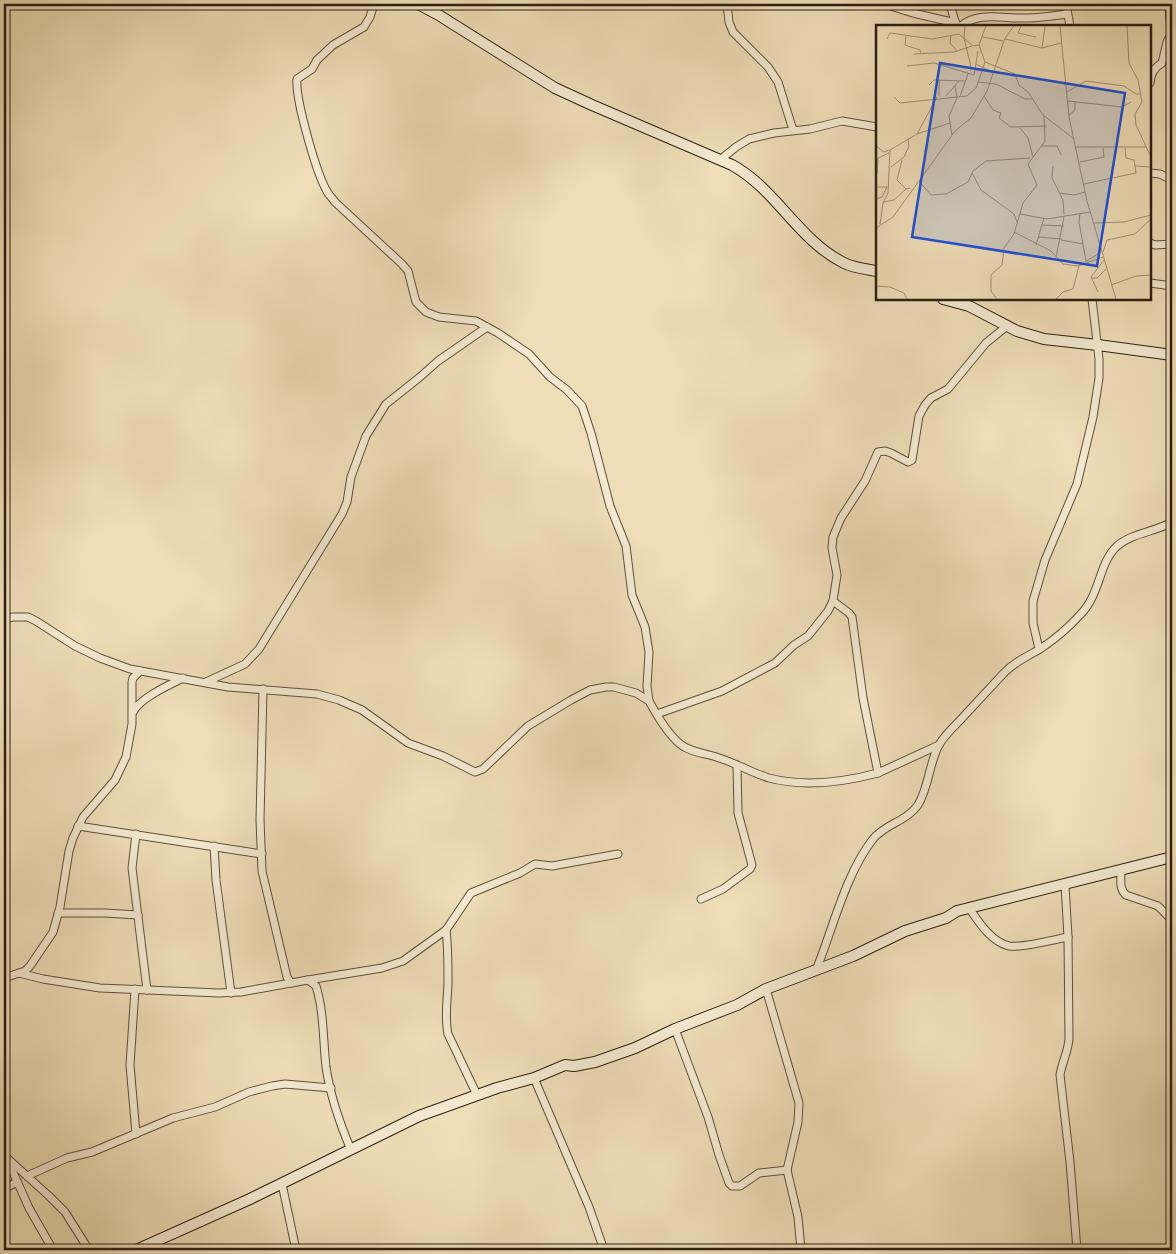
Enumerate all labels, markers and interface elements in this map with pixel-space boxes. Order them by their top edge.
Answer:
inset map [876,25,1151,300]

